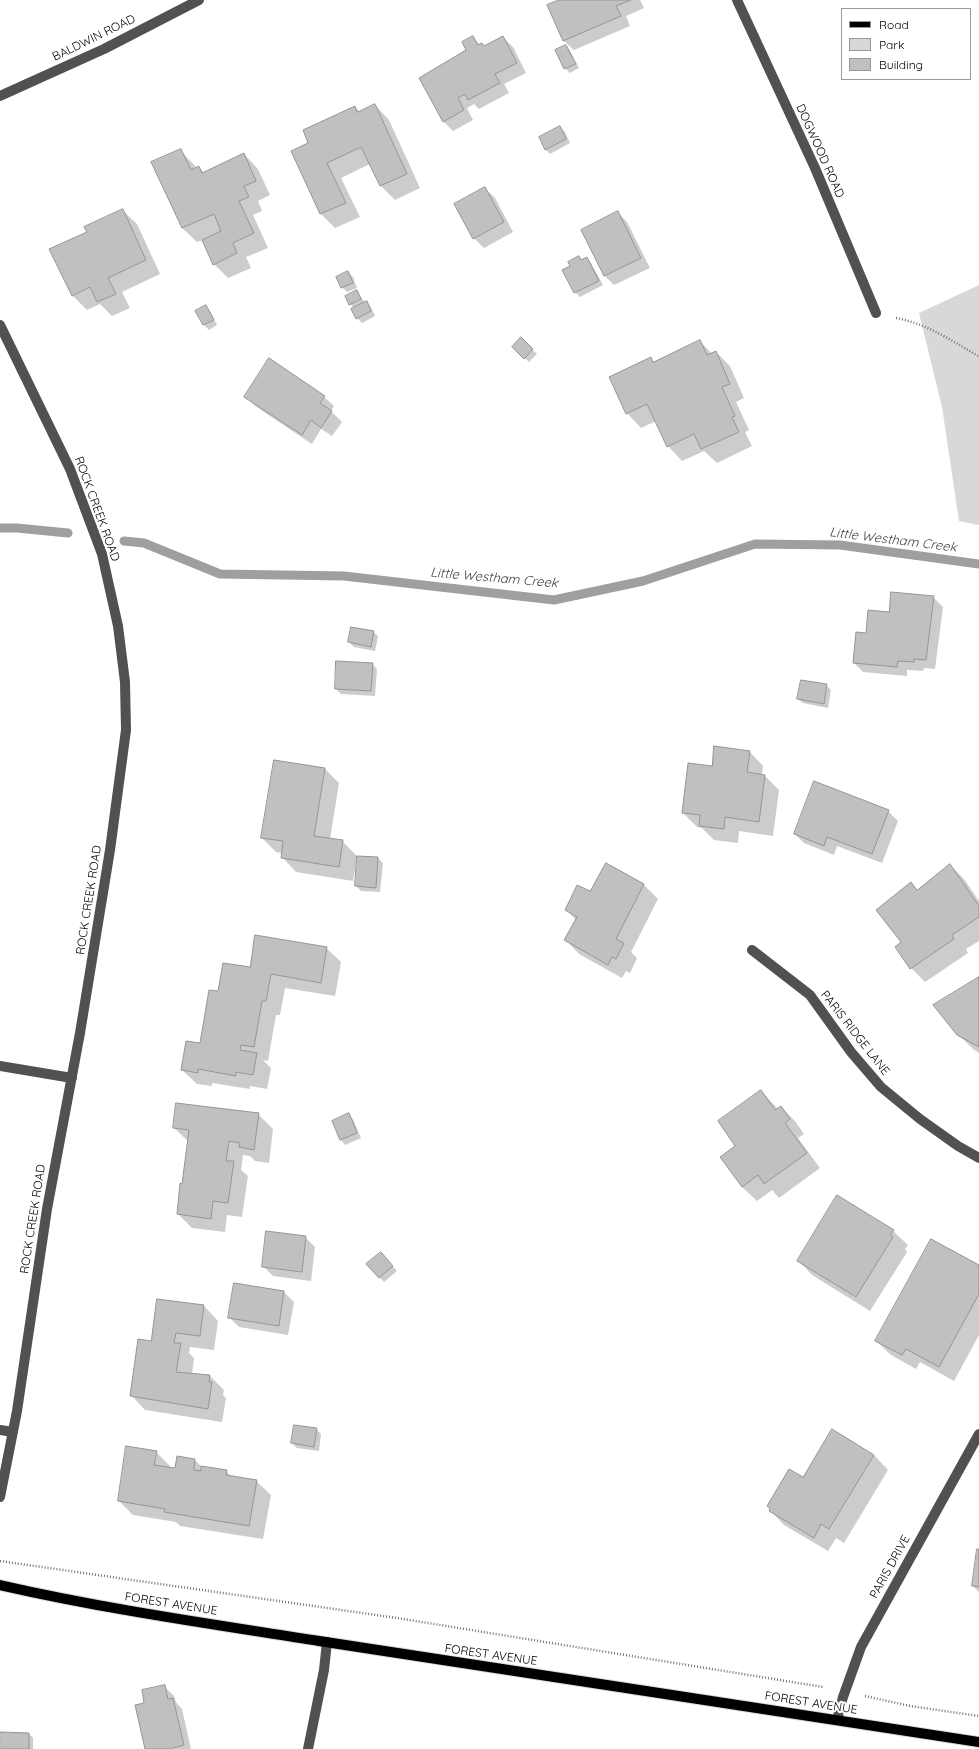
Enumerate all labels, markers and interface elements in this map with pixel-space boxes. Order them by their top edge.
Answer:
legend [841,8,971,80]
street label: BALDWIN ROAD [50,12,138,64]
text: Road [879,17,909,32]
text: Park [879,37,904,52]
text: Building [879,57,923,72]
street label: DOGWOOD ROAD [793,102,847,200]
street label: ROCK CREEK ROAD [71,455,123,563]
water label: Little Westham Creek [829,524,957,556]
water label: Little Westham Creek [430,565,558,591]
street label: ROCK CREEK ROAD [73,844,105,956]
street label: PARIS RIDGE LANE [818,988,892,1078]
street label: ROCK CREEK ROAD [17,1163,49,1275]
street label: PARIS DRIVE [867,1533,913,1601]
street label: FOREST AVENUE [124,1590,218,1618]
street label: FOREST AVENUE [444,1641,538,1669]
street label: FOREST AVENUE [764,1689,858,1717]

